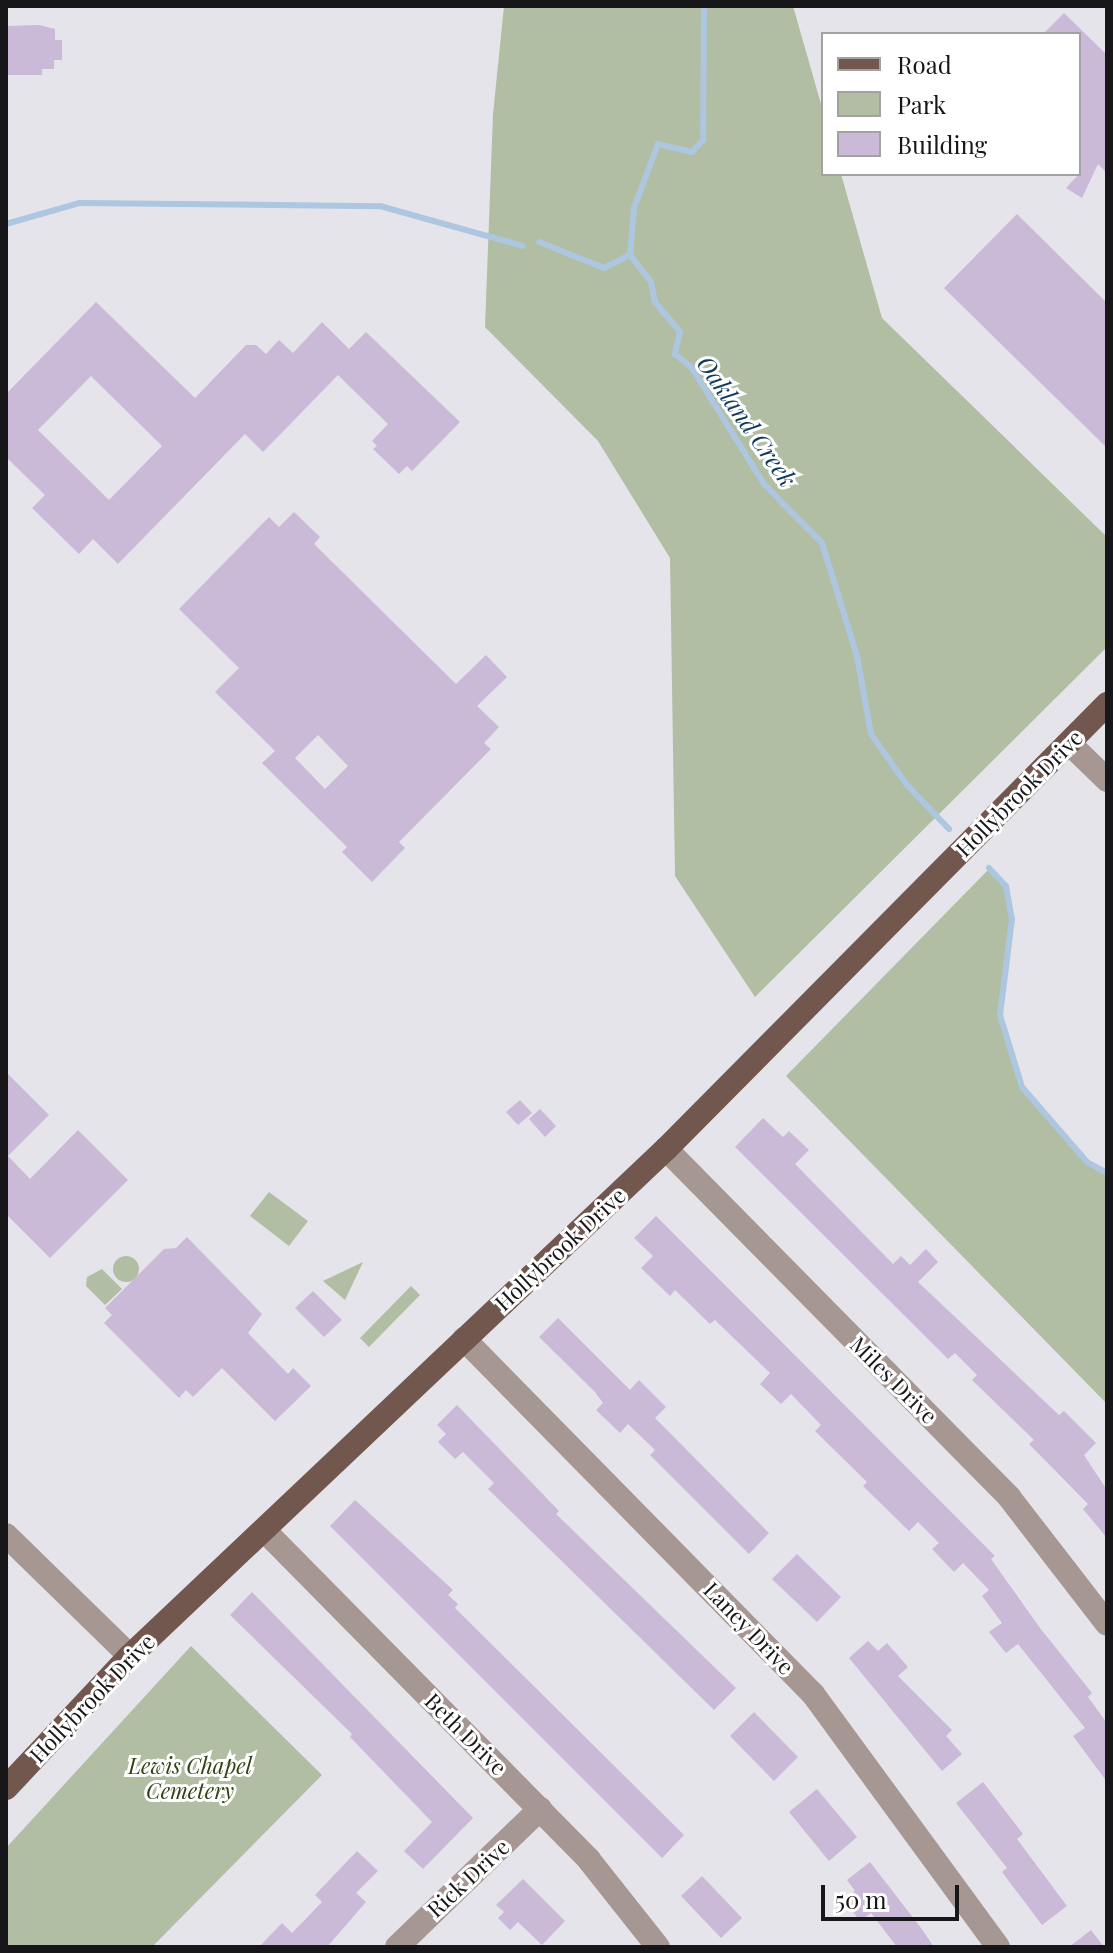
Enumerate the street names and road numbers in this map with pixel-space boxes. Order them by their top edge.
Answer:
street label: Hollybrook Drive [950,724,1088,862]
street label: Hollybrook Drive [489,1182,631,1316]
street label: Miles Drive [845,1331,943,1429]
street label: Laney Drive [698,1576,800,1680]
street label: Hollybrook Drive [24,1628,160,1768]
street label: Beth Drive [420,1688,512,1780]
street label: Rick Drive [421,1833,515,1923]

